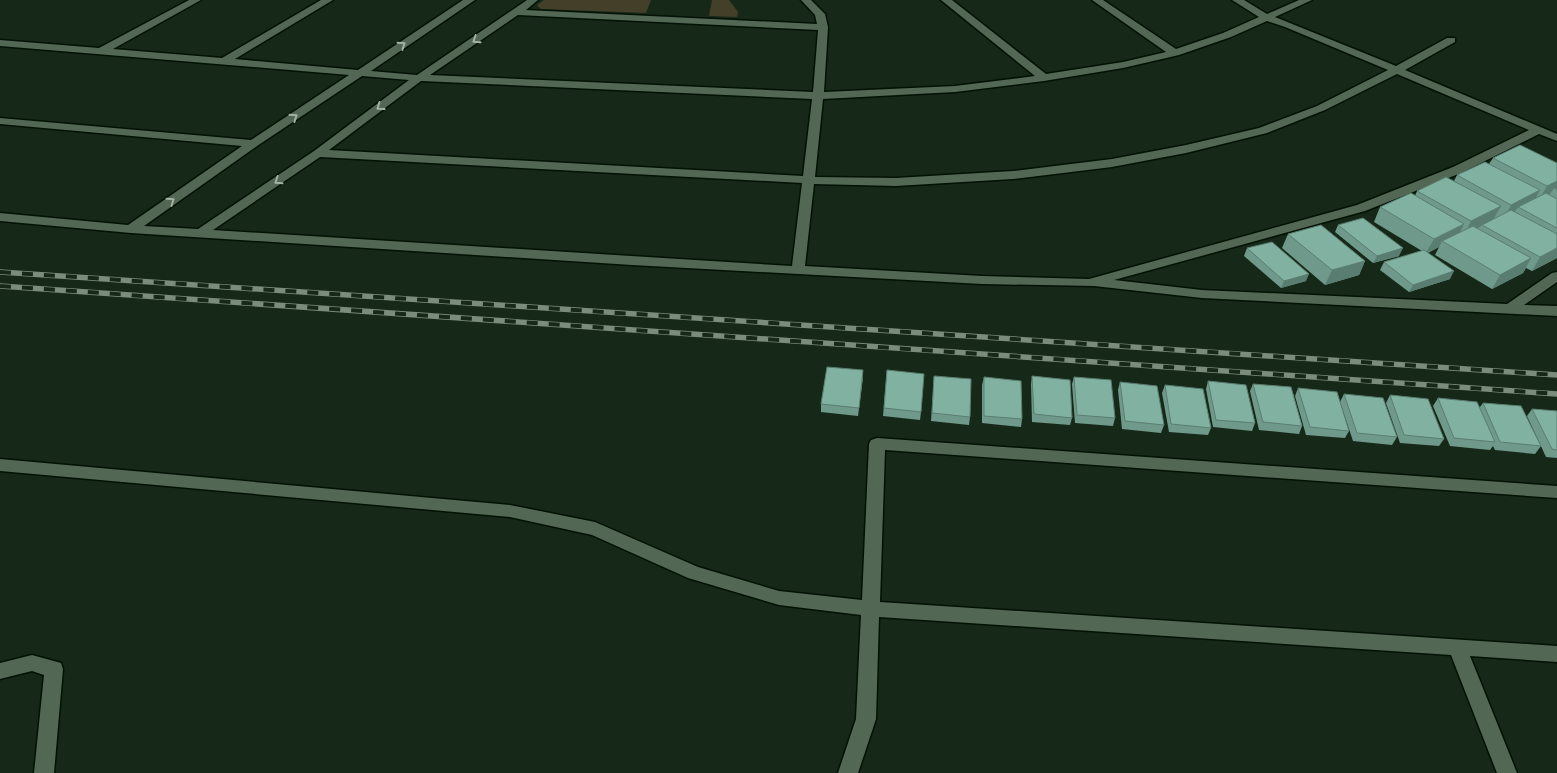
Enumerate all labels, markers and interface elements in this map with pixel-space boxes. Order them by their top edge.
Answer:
one-way arrow [472,33,481,43]
one-way arrow [396,42,405,51]
one-way arrow [376,101,386,110]
one-way arrow [288,113,297,123]
one-way arrow [274,174,283,184]
one-way arrow [165,198,175,207]

